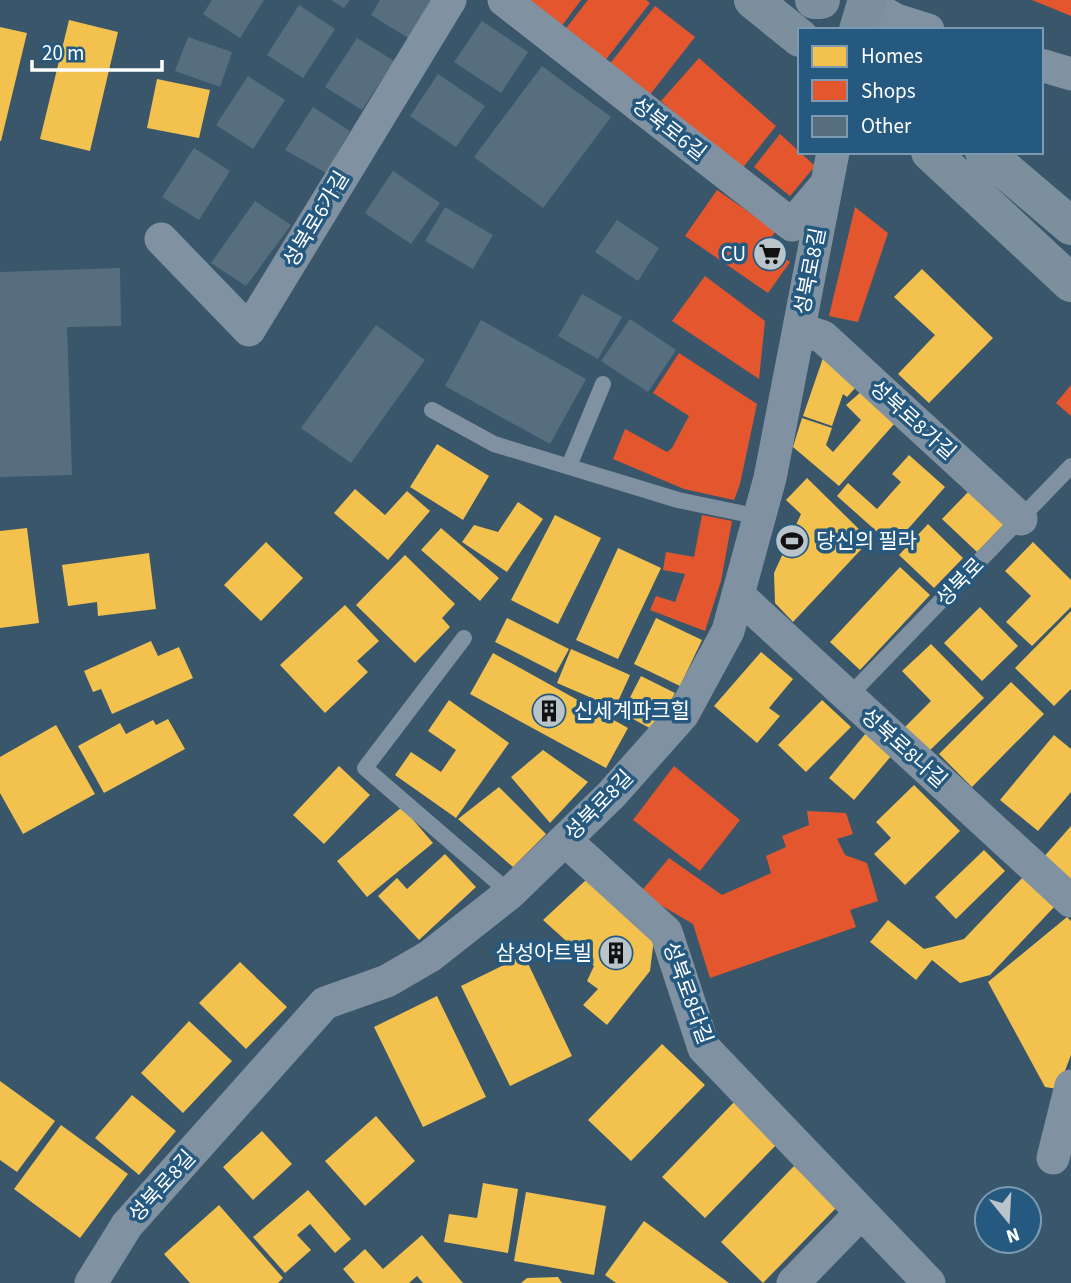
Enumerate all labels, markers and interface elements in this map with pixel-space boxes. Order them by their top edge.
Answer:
scale bar [32,28,161,72]
legend [798,28,1043,154]
text: 20 m [42,38,84,68]
text: Homes [861,41,923,71]
text: Shops [861,76,916,106]
street label: 성북로6길 [625,90,713,168]
text: Other [861,111,912,141]
street label: 성북로6가길 [276,165,356,273]
street label: 성북로8길 [787,225,833,317]
supermarket icon: CU [751,235,789,273]
place label: CU [721,239,746,269]
street label: 성북로8가길 [863,373,963,467]
sports icon: 당신의 필라 [773,522,811,560]
place label: 당신의 필라 [816,526,917,556]
street label: 성북로 [929,551,991,613]
building icon: 신세계파크힐 [530,692,568,730]
place label: 신세계파크힐 [574,696,690,726]
street label: 성북로8나길 [854,701,954,795]
street label: 성북로8길 [558,763,640,847]
building icon: 삼성아트빌 [597,934,635,972]
place label: 삼성아트빌 [495,938,592,968]
street label: 성북로8다길 [656,938,720,1048]
street label: 성북로8길 [122,1143,202,1229]
north arrow [973,1185,1043,1255]
text: N [1003,1220,1023,1250]

